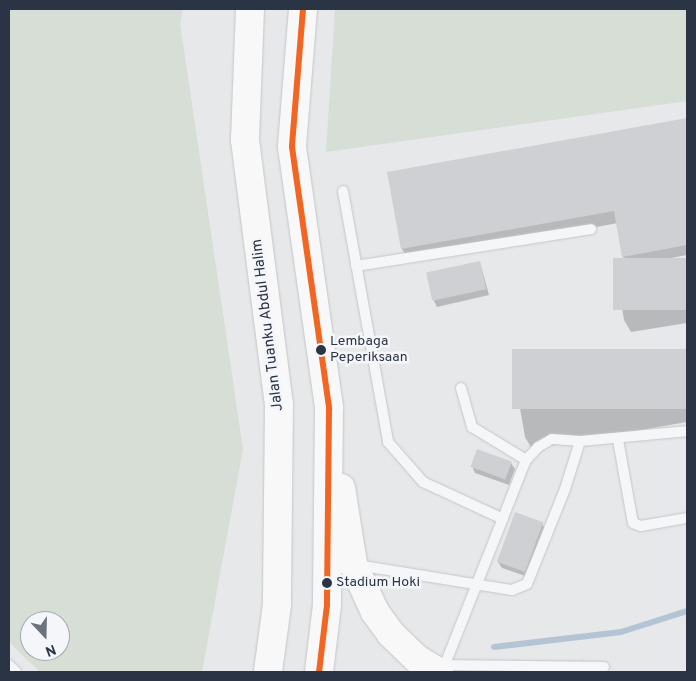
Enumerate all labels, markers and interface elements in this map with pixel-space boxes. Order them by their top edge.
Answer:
street label: Jalan Tuanku Abdul Halim [248,237,288,413]
place label: Lembaga Peperiksaan [330,334,408,367]
marker: Lembaga Peperiksaan [316,345,326,355]
place label: Stadium Hoki [336,575,420,591]
marker: Stadium Hoki [322,578,332,588]
north arrow [20,611,70,661]
text: N [42,640,58,659]

